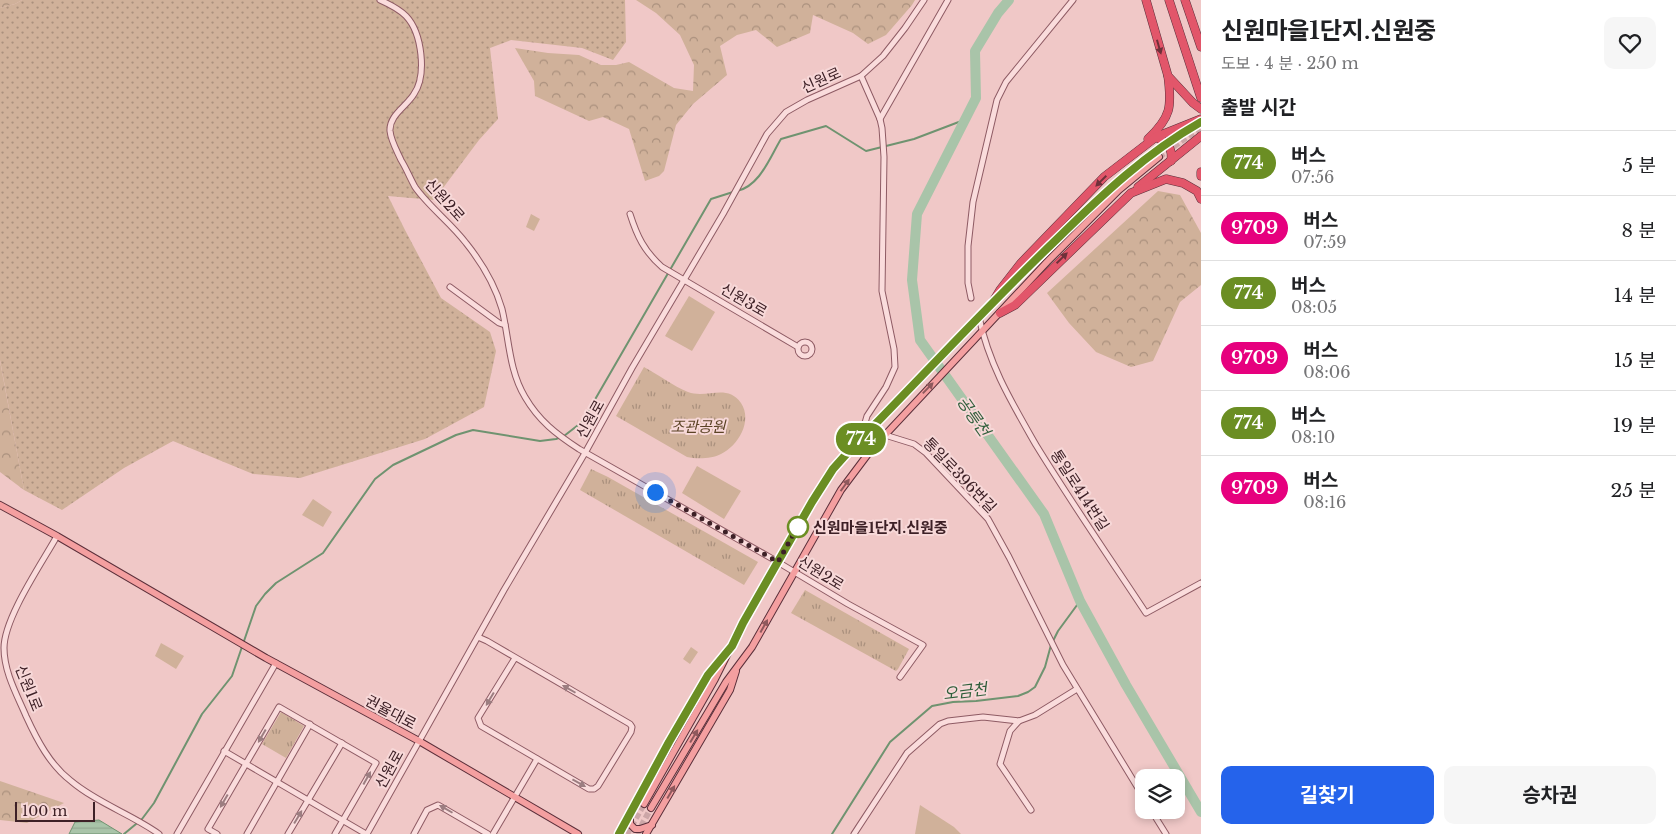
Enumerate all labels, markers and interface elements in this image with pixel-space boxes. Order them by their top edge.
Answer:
text: 신원마을1단지.신원중 [1221,16,1436,45]
button: heart [1604,17,1656,69]
one-way arrow [1156,39,1164,54]
text: 도보 · 4 분 · 250 m [1221,53,1359,73]
street label: 신원로 [798,63,844,97]
text: 출발 시간 [1221,96,1296,119]
text: 버스 [1291,144,1326,167]
text: 774 [1233,152,1264,174]
text: 5 분 [1622,154,1656,177]
text: 07:56 [1291,167,1334,187]
one-way arrow [1095,174,1107,186]
street label: 신원2로 [421,175,469,225]
text: 버스 [1303,209,1338,232]
text: 9709 [1231,217,1278,239]
text: 8 분 [1622,219,1656,242]
text: 07:59 [1303,232,1347,252]
one-way arrow [1056,252,1068,264]
text: 버스 [1291,274,1326,297]
street label: 신원3로 [717,279,771,321]
text: 774 [1233,282,1264,304]
text: 14 분 [1613,284,1656,307]
text: 08:05 [1291,297,1337,317]
text: 버스 [1303,339,1338,362]
text: 9709 [1231,347,1278,369]
text: 15 분 [1614,349,1656,372]
text: 08:06 [1303,362,1351,382]
one-way arrow [922,383,934,395]
water label: 공릉천 [953,392,996,442]
street label: 신원로 [572,396,608,442]
text: 버스 [1291,404,1326,427]
text: 774 [1233,412,1264,434]
text: 19 분 [1612,414,1656,437]
park label: 조관공원 [670,417,727,436]
line badge: 774 [832,423,890,455]
text: 08:10 [1291,427,1335,447]
text: 774 [846,428,876,450]
street label: 통일로396번길 [919,433,1001,517]
street label: 통일로414번길 [1047,446,1113,534]
text: 버스 [1303,469,1338,492]
text: 9709 [1231,477,1278,499]
one-way arrow [840,478,850,492]
text: 25 분 [1611,479,1656,502]
your location [643,480,668,505]
text: 08:16 [1303,492,1346,512]
marker: 신원마을1단지.신원중 [787,516,809,538]
place label: 신원마을1단지.신원중 [813,518,948,537]
street label: 신원2로 [794,552,848,594]
one-way arrow [760,619,768,633]
street label: 신원1로 [11,662,47,714]
water label: 오금천 [942,678,990,704]
one-way arrow [563,685,576,694]
street label: 권율대로 [362,691,420,733]
one-way arrow [485,693,494,706]
one-way arrow [258,729,267,743]
one-way arrow [690,729,698,744]
street label: 신원로 [371,746,407,792]
button: 길찾기 [1221,766,1434,824]
button: 승차권 [1444,766,1656,824]
map controls [1135,769,1185,819]
button: layers [1135,769,1185,819]
one-way arrow [363,771,371,785]
one-way arrow [572,779,587,787]
one-way arrow [667,784,675,799]
one-way arrow [220,794,229,807]
scale bar [15,799,95,822]
text: 100 m [22,802,67,820]
one-way arrow [439,805,452,814]
one-way arrow [294,811,303,824]

